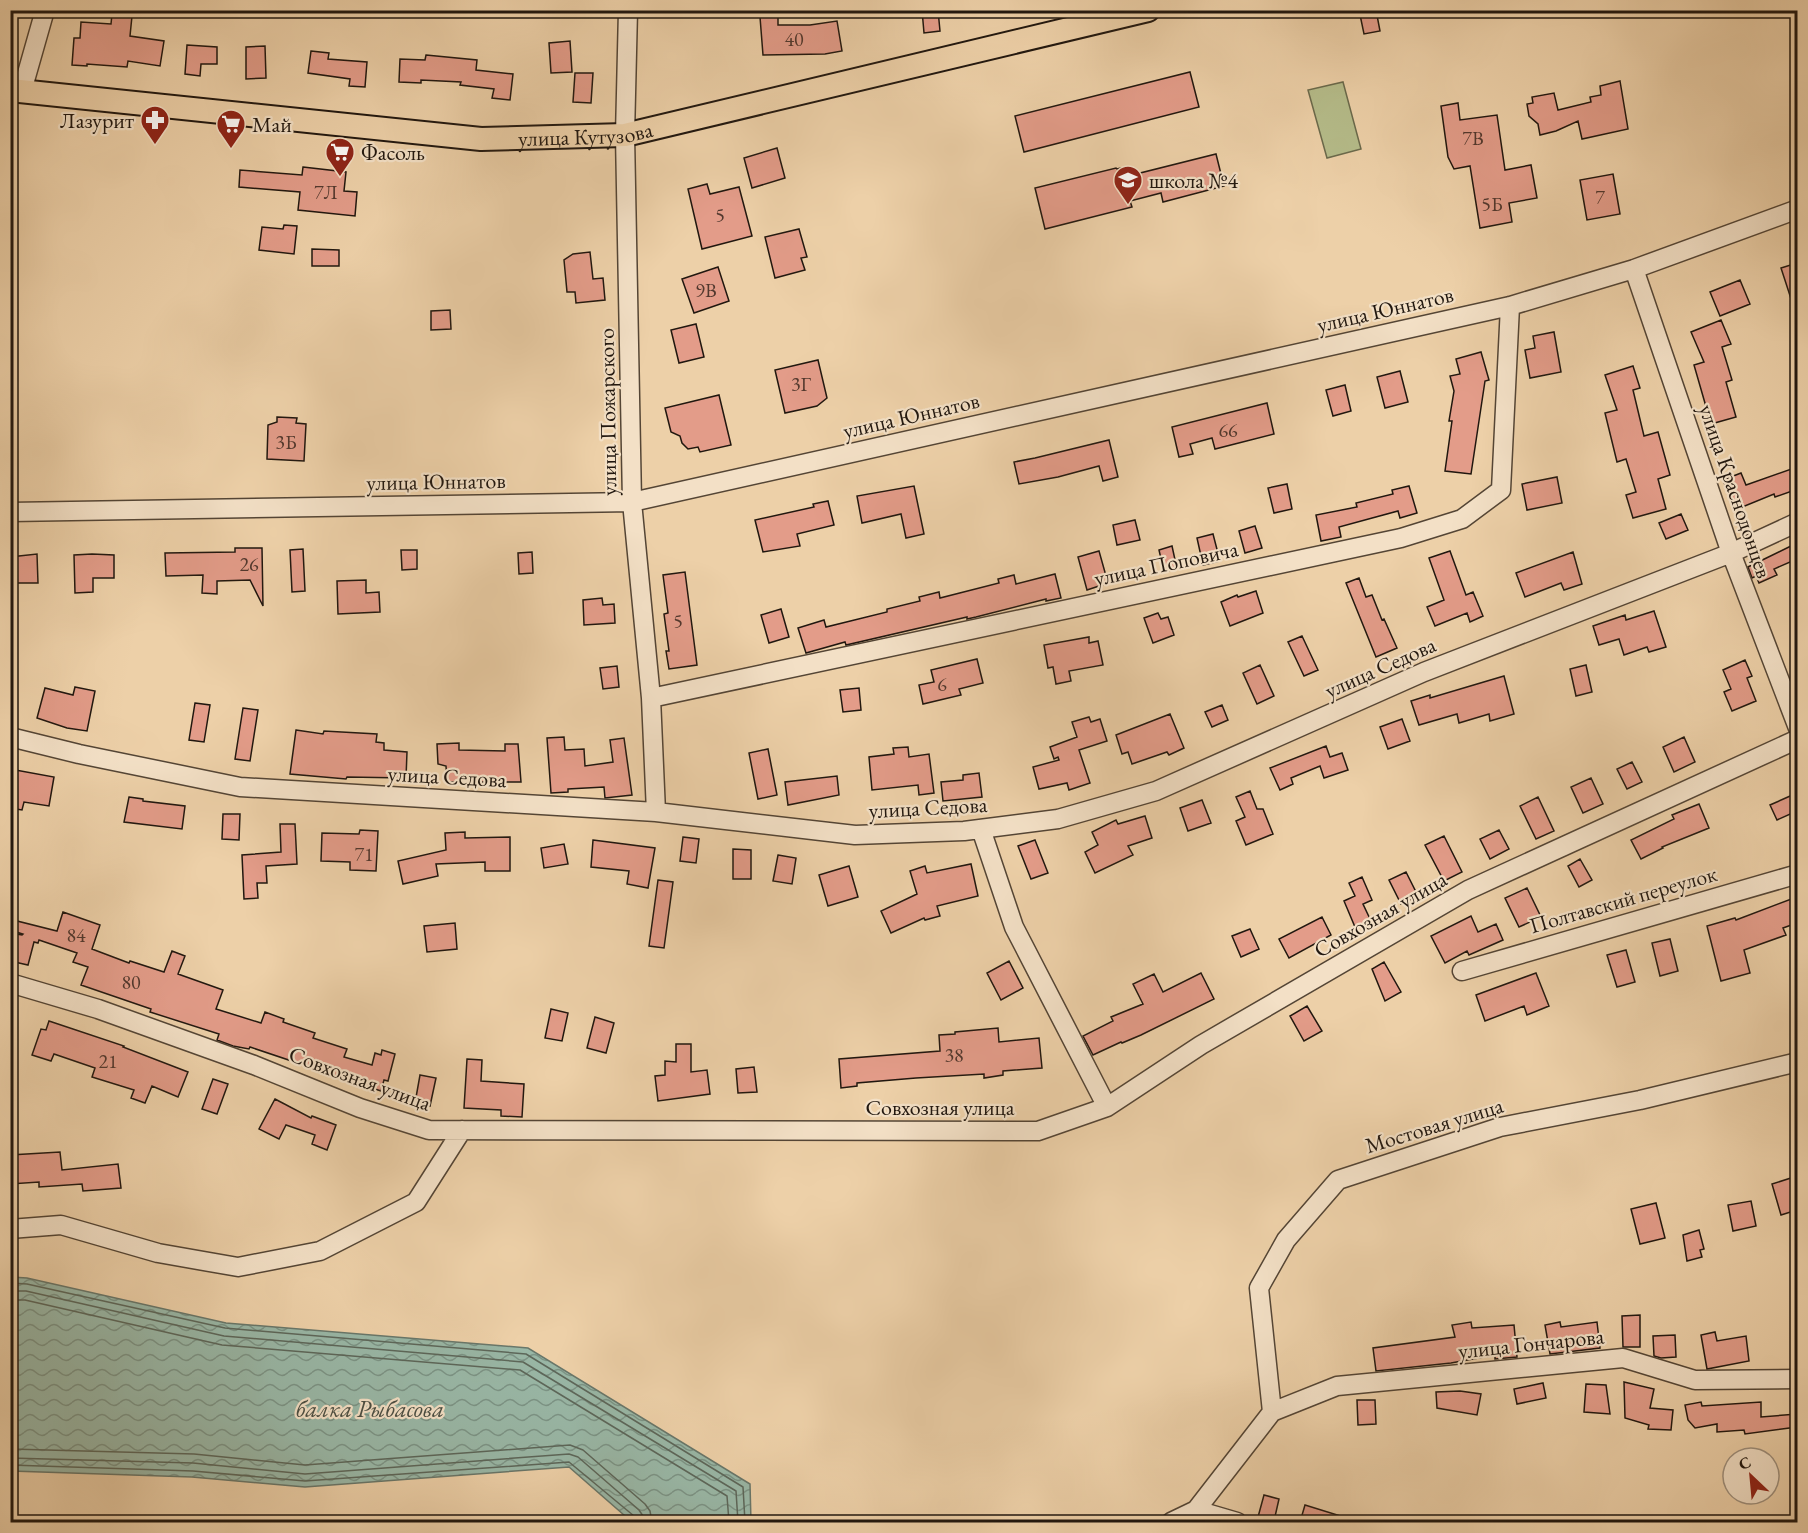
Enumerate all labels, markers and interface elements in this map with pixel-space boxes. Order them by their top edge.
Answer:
house number: 40 [784,26,804,52]
pharmacy icon: Лазурит [139,104,171,146]
place label: Лазурит [60,106,134,135]
supermarket icon: Май [215,108,247,150]
place label: Май [252,110,292,139]
street label: улица Кутузова [518,115,656,153]
house number: 7В [1462,125,1484,151]
supermarket icon: Фасоль [324,136,356,178]
place label: Фасоль [361,138,425,167]
school or university icon: школа №4 [1112,164,1144,206]
place label: школа №4 [1149,166,1238,195]
house number: 7Л [314,179,338,205]
house number: 7 [1595,184,1605,210]
house number: 5Б [1481,191,1503,217]
house number: 5 [715,202,725,228]
house number: 9В [695,277,717,303]
street label: улица Юннатов [1314,280,1456,339]
street label: улица Пожарского [592,328,623,496]
house number: 3Г [791,371,812,397]
street label: улица Юннатов [840,386,982,445]
street label: улица Краснодонцев [1692,400,1779,582]
house number: 66 [1218,417,1238,443]
house number: 3Б [275,429,297,455]
street label: улица Юннатов [366,466,506,497]
street label: улица Поповича [1091,534,1241,593]
house number: 26 [239,551,259,577]
house number: 5 [673,608,683,634]
street label: улица Седова [1320,630,1441,705]
house number: 6 [937,671,947,697]
street label: улица Седова [387,759,507,794]
street label: улица Седова [868,790,988,825]
house number: 71 [354,841,374,867]
street label: Полтавский переулок [1526,859,1721,940]
street label: Совхозная улица [1308,864,1452,964]
house number: 84 [66,922,86,948]
house number: 80 [121,969,141,995]
street label: Совхозная улица [285,1039,435,1118]
house number: 38 [944,1042,964,1068]
house number: 21 [98,1048,118,1074]
street label: Мостовая улица [1362,1091,1507,1160]
street label: Совхозная улица [865,1093,1015,1122]
street label: улица Гончарова [1457,1321,1606,1366]
water label: балка Рыбасова [296,1393,444,1424]
north arrow [1721,1446,1781,1506]
text: С [1735,1451,1754,1475]

